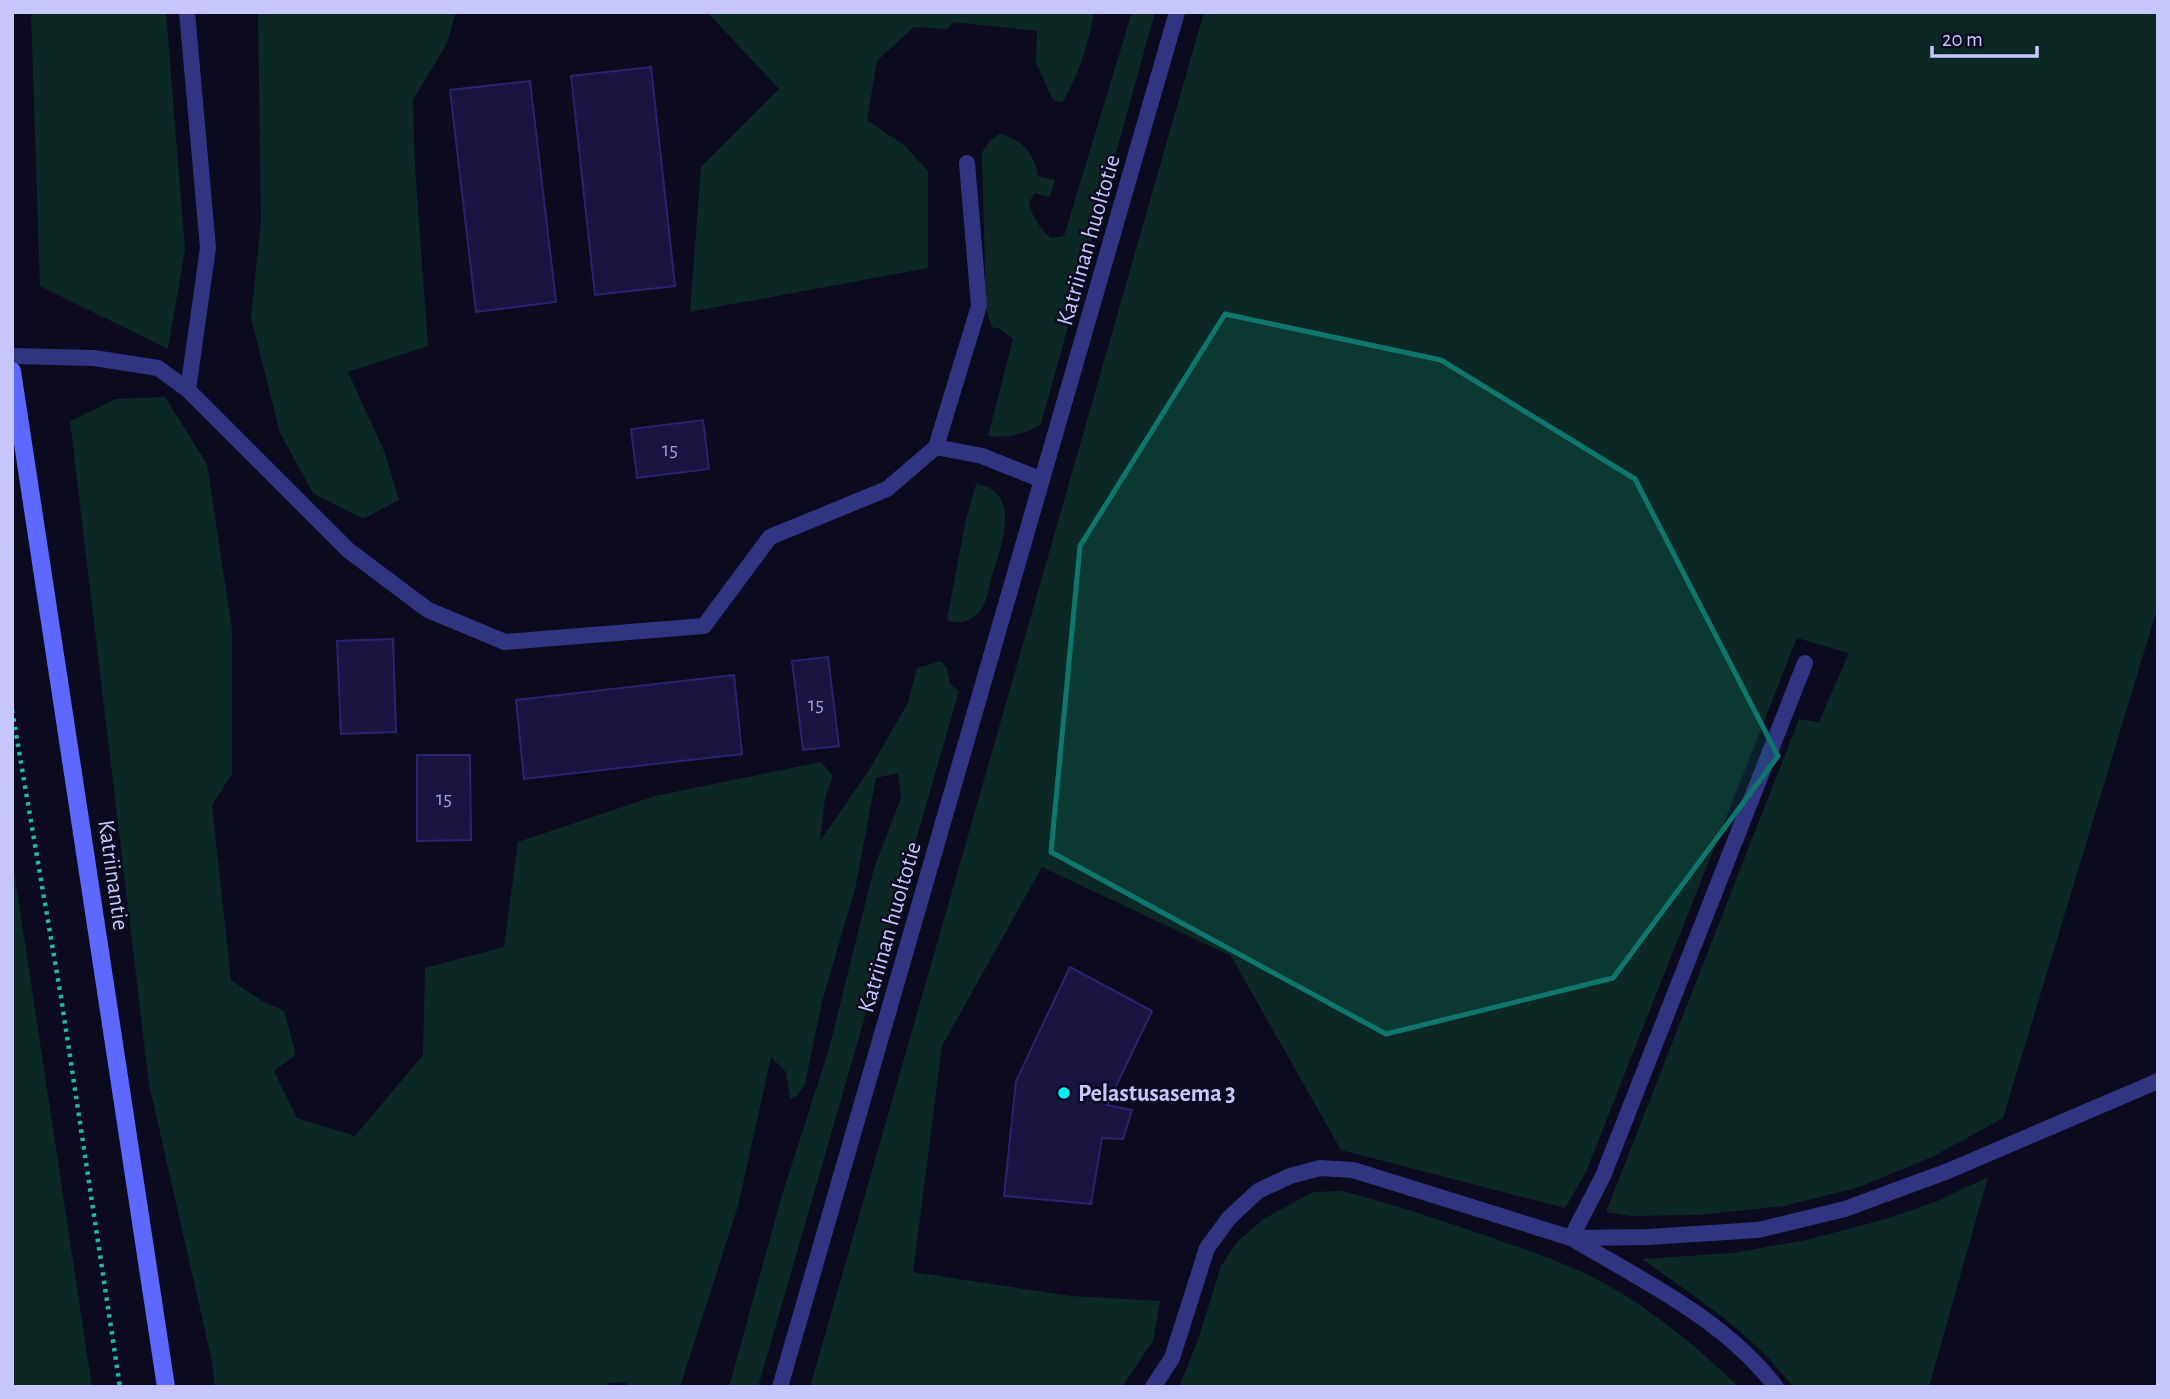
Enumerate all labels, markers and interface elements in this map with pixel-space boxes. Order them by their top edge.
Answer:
scale bar [1932,14,2037,58]
text: 20 m [1942,29,1983,50]
street label: Katriinan huoltotie [1053,152,1125,328]
house number: 15 [662,439,678,460]
house number: 15 [808,694,824,715]
house number: 15 [436,788,452,809]
street label: Katriinantie [93,818,133,932]
street label: Katriinan huoltotie [854,839,926,1015]
place label: Pelastusasema 3 [1078,1082,1236,1106]
marker: Pelastusasema 3 [1056,1085,1072,1101]

